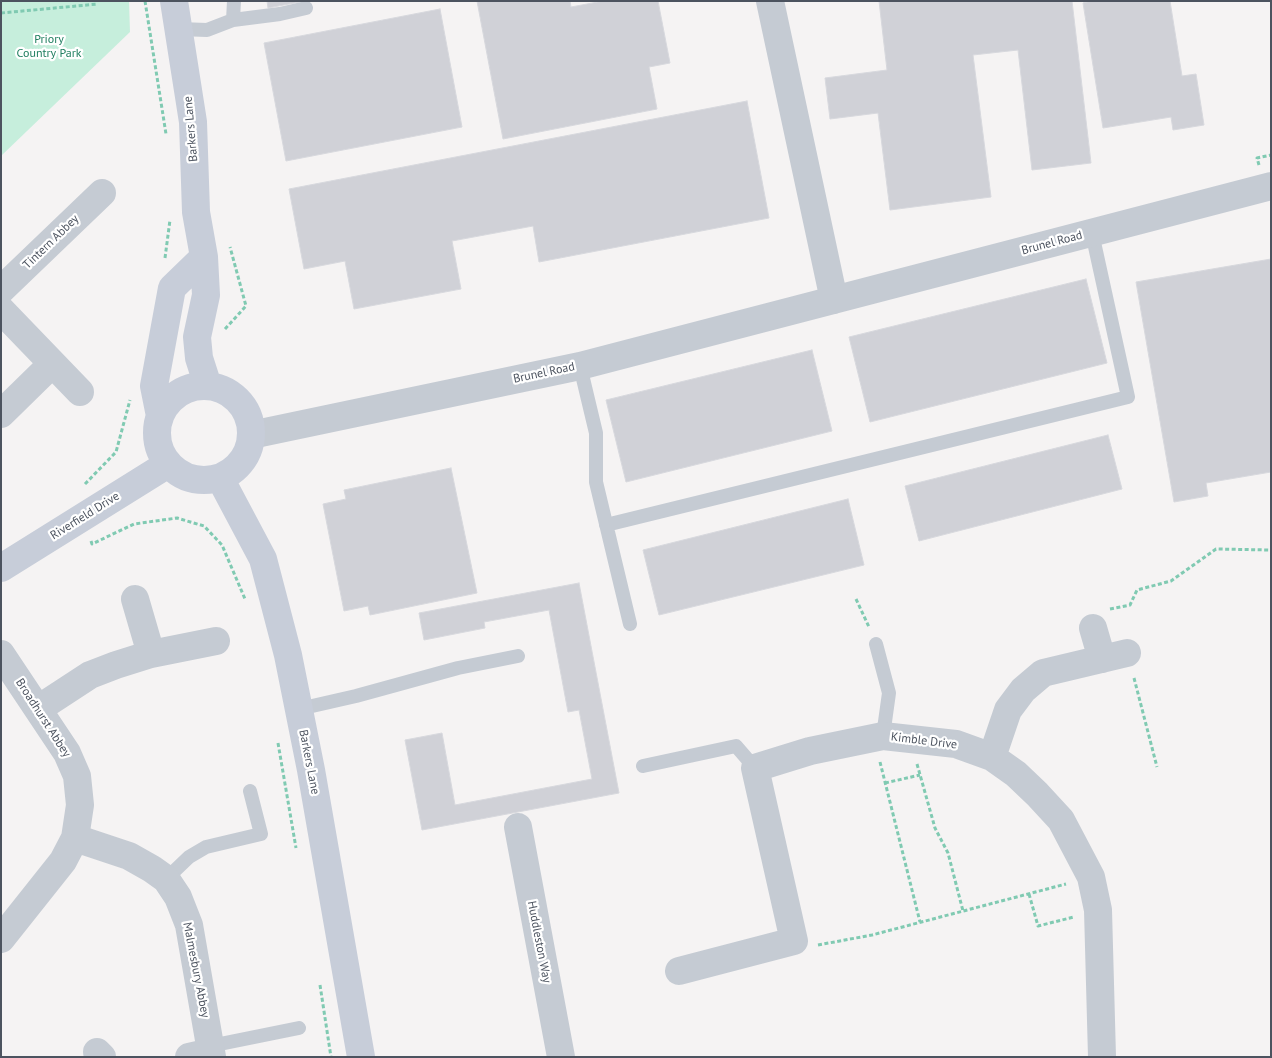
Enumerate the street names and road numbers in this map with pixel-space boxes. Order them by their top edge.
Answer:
street label: Barkers Lane [181,96,201,162]
street label: Tintern Abbey [20,212,82,272]
street label: Brunel Road [1020,228,1084,258]
street label: Brunel Road [512,359,576,387]
street label: Riverfield Drive [48,489,122,543]
street label: Broadhurst Abbey [12,676,74,760]
street label: Barkers Lane [296,728,322,796]
street label: Kimble Drive [890,730,958,752]
street label: Huddleston Way [524,900,554,984]
street label: Malmesbury Abbey [180,921,212,1019]

